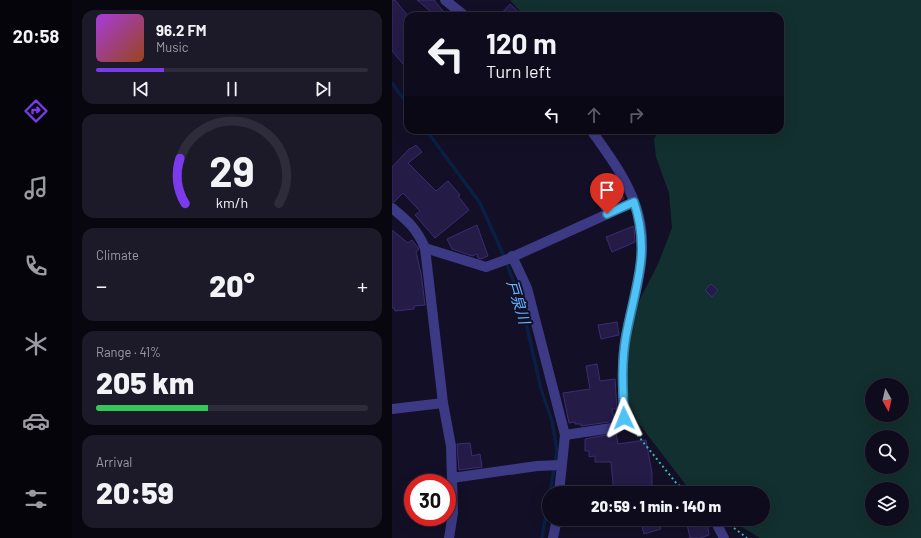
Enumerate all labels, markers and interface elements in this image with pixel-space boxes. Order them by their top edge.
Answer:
text: 96.2 FM [156,21,207,39]
text: 20:58 [13,25,59,47]
text: 120 m [486,26,557,60]
icon: left [420,28,472,80]
text: Music [156,39,189,55]
text: Turn left [486,60,552,82]
icon: previous [130,78,152,100]
icon: pause [221,78,243,100]
icon: next [312,78,334,100]
icon: directions [22,97,50,125]
icon: left [541,104,563,126]
icon: ahead [583,104,605,126]
icon: right [625,104,647,126]
text: 29 [209,144,255,194]
pin [590,173,624,214]
icon: music [22,174,50,202]
icon: arrive [596,179,618,201]
text: km/h [216,193,248,210]
text: Climate [96,247,139,263]
icon: phone [22,252,50,280]
text: 20° [209,267,255,303]
text: − [96,272,107,298]
text: + [357,272,368,298]
water label: 戸泉川 [504,278,535,328]
icon: climate [22,330,50,358]
text: Range · 41% [96,344,161,360]
text: 205 km [96,364,194,400]
north arrow [865,378,909,422]
map controls [865,378,909,526]
position arrow [603,397,645,439]
icon: car [22,407,50,435]
button: search [865,430,909,474]
text: Arrival [96,454,132,470]
text: 20:59 [96,474,174,510]
speed limit sign: 30 [404,474,456,526]
button: layers [865,482,909,526]
icon: filters [22,485,50,513]
text: 20:59 · 1 min · 140 m [591,497,721,515]

